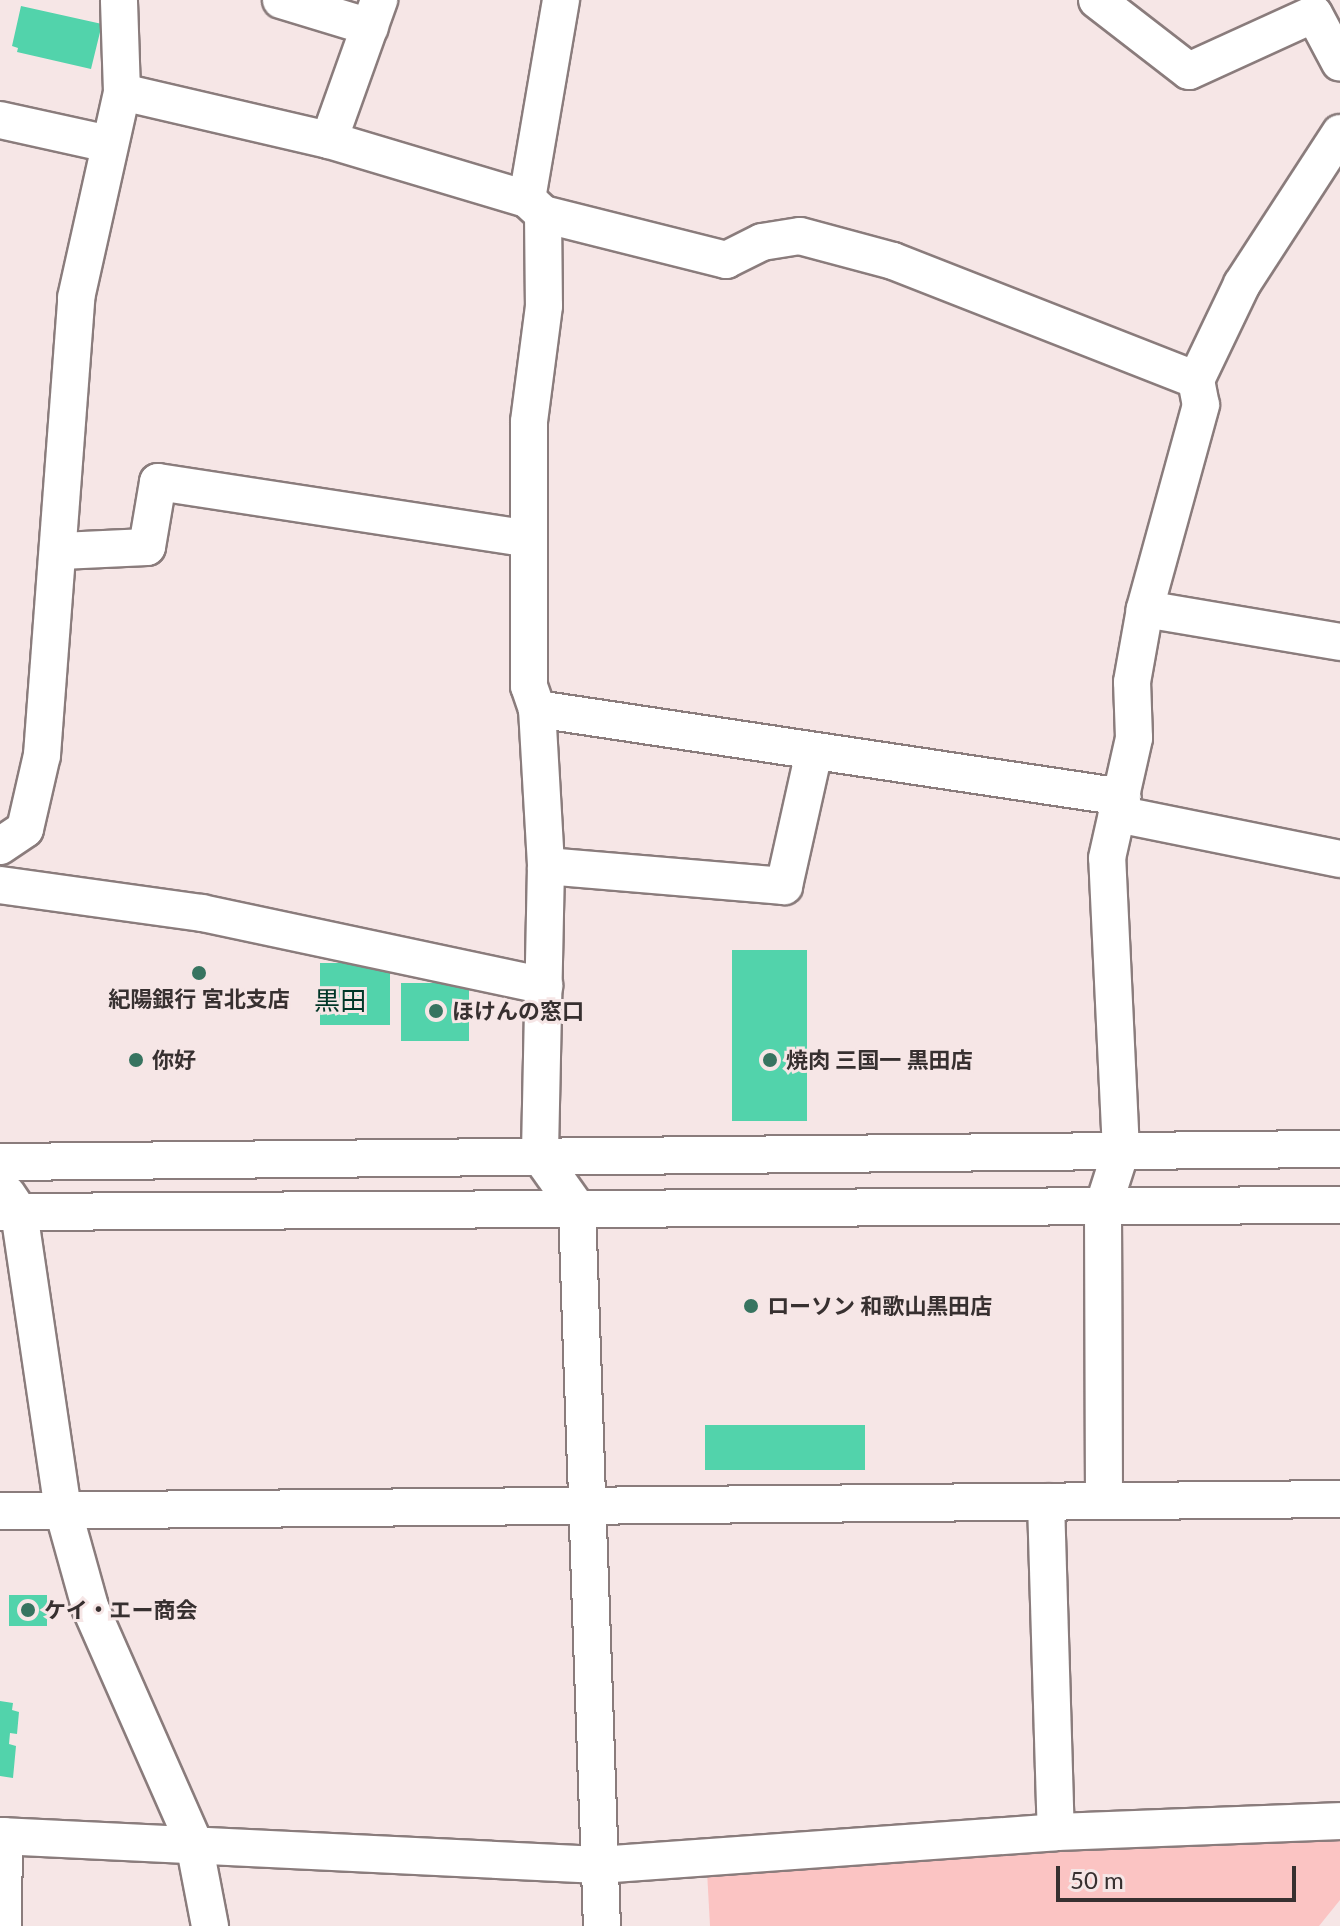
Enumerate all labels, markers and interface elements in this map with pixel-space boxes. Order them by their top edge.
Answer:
marker: 紀陽銀行 宮北支店 [190,964,208,982]
district label: 黒田 [314,985,366,1017]
place label: 紀陽銀行 宮北支店 [108,986,290,1012]
place label: ほけんの窓口 [452,998,584,1024]
marker: ほけんの窓口 [427,1002,445,1020]
place label: 你好 [152,1047,196,1073]
place label: 焼肉 三国一 黒田店 [786,1047,973,1073]
marker: 你好 [127,1051,145,1069]
marker: 焼肉 三国一 黒田店 [761,1051,779,1069]
place label: ローソン 和歌山黒田店 [767,1293,992,1319]
marker: ローソン 和歌山黒田店 [742,1297,760,1315]
place label: ケイ・エー商会 [44,1597,198,1623]
marker: ケイ・エー商会 [19,1601,37,1619]
scale bar [1060,1850,1300,1900]
text: 50 m [1070,1865,1124,1894]

